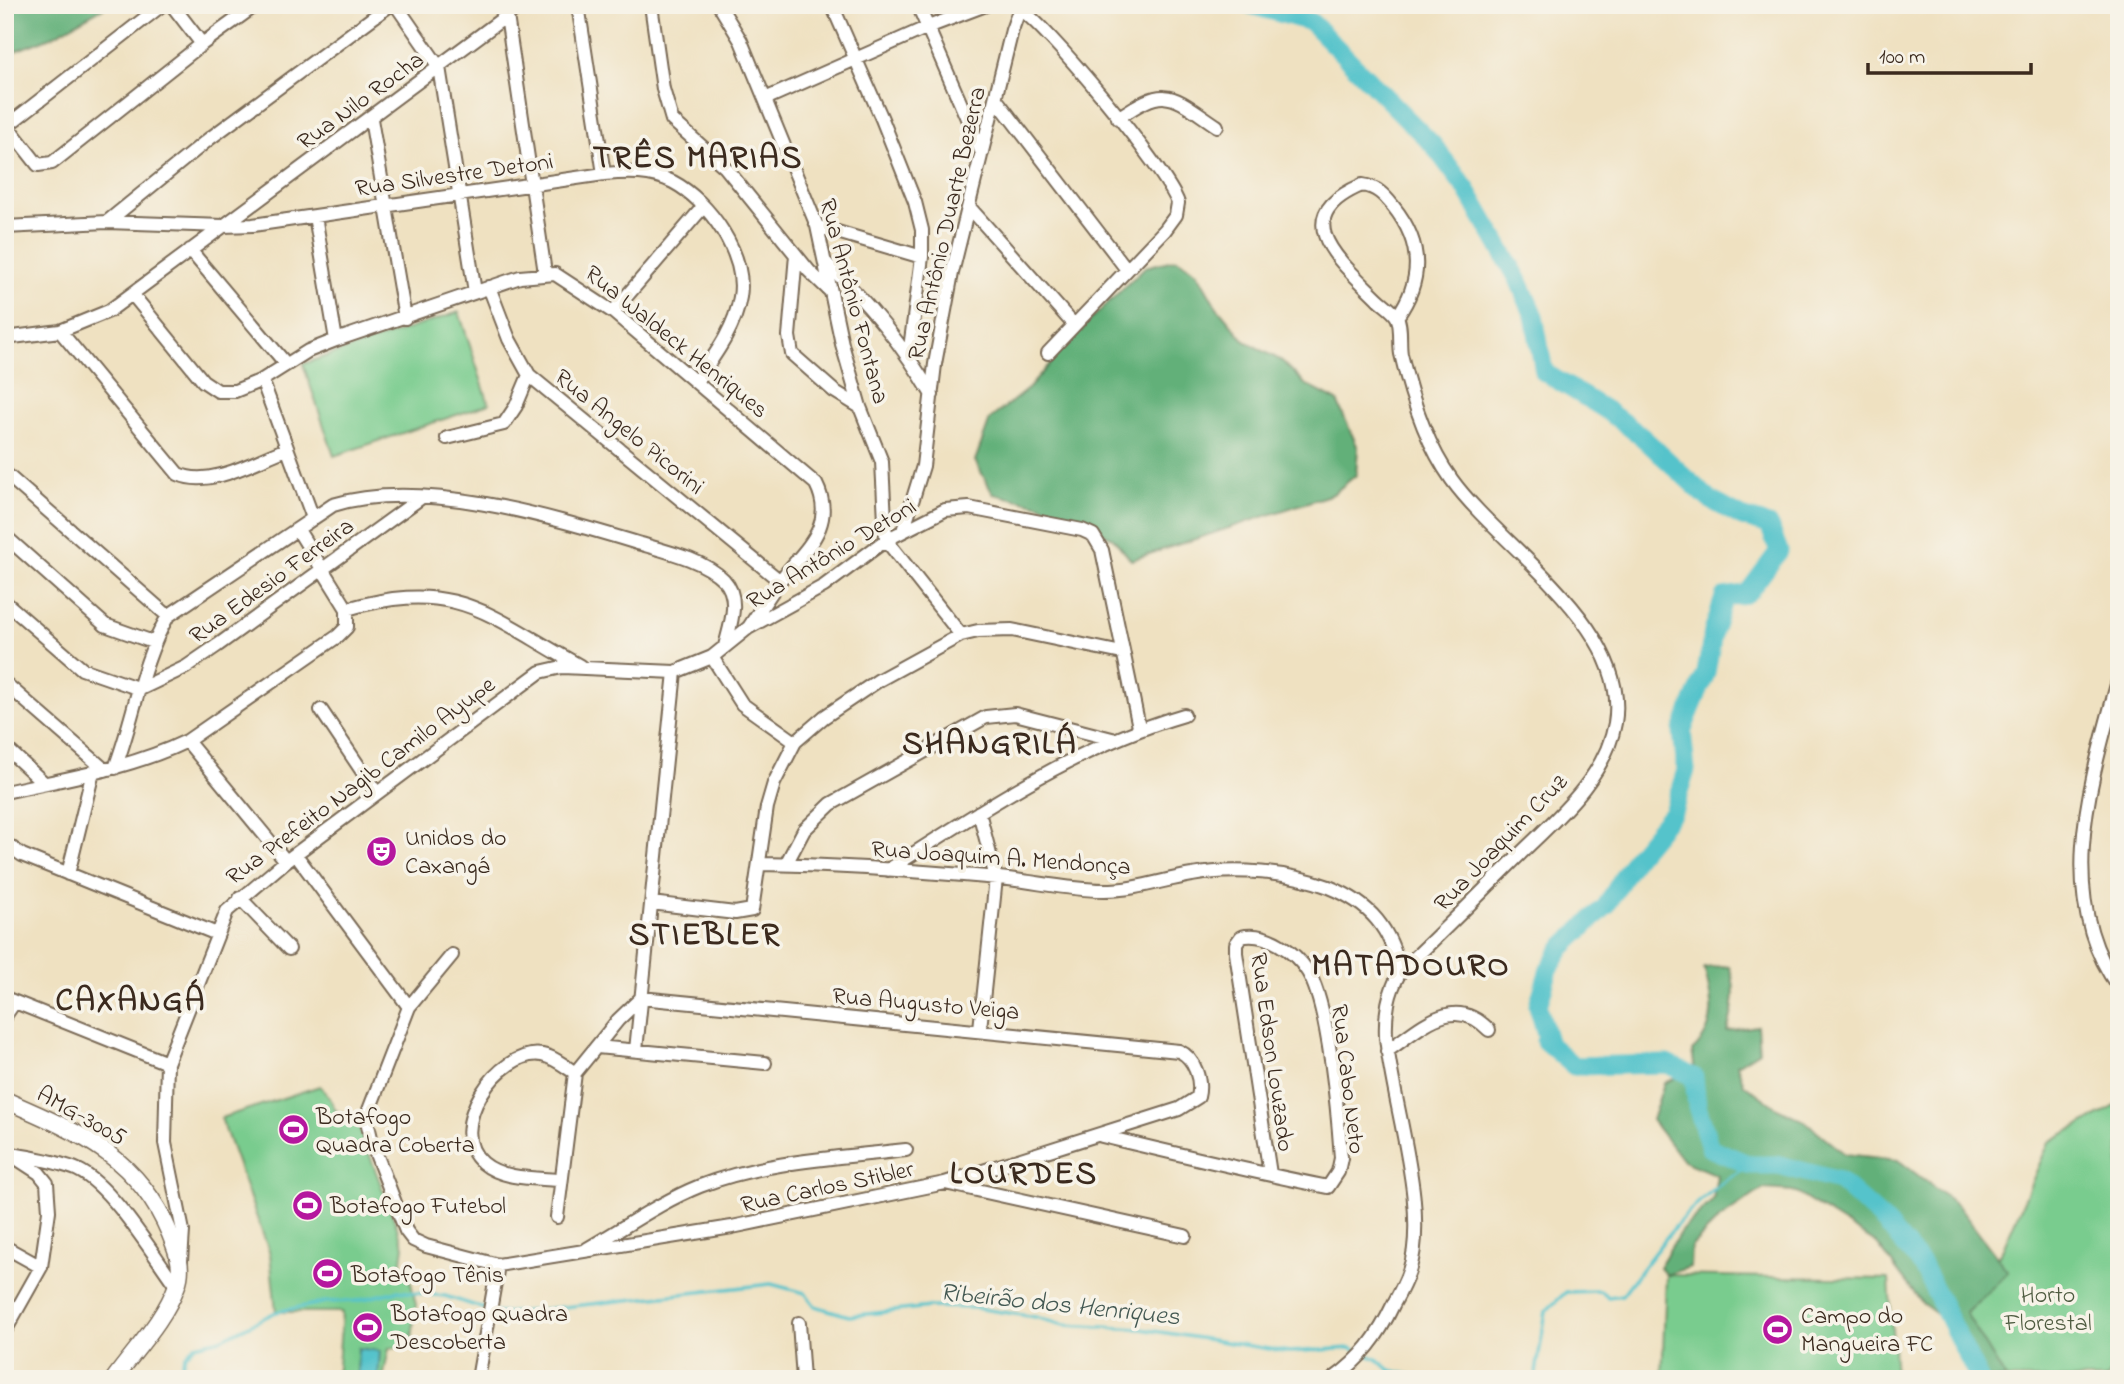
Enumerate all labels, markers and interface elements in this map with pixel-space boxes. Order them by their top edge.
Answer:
scale bar [1868,32,2031,76]
text: 100 m [1879,43,1925,73]
street label: Rua Nilo Rocha [291,44,432,160]
street label: Rua Antônio Duarte Bezerra [900,83,997,364]
district label: TRÊS MARIAS [593,136,803,183]
street label: Rua Silvestre Detoni [353,145,556,208]
street label: Rua Antônio Fontana [808,195,897,408]
street label: Rua Waldeck Henriques [576,258,775,428]
street label: Rua Angelo Picorini [546,361,711,505]
street label: Rua Antônio Detoni [741,491,924,620]
street label: Rua Edesio Ferreira [183,510,362,654]
street label: Rua Prefeito Nagib Camilo Ayupe [219,669,504,896]
district label: SHANGRILÁ [902,721,1078,769]
street label: Rua Joaquim Cruz [1427,766,1578,921]
place label: Unidos do Caxangá [405,822,506,885]
street label: Rua Joaquim A. Mendonça [870,833,1132,886]
theatre icon: Unidos do Caxangá [365,834,399,868]
district label: STIEBLER [629,913,781,960]
district label: MATADOURO [1312,944,1510,991]
street label: Rua Edson Louzado [1239,951,1302,1154]
district label: CAXANGÁ [56,978,206,1026]
street label: Rua Augusto Veiga [831,980,1021,1031]
street label: Rua Cabo Neto [1320,1002,1373,1156]
street label: AMG-3005 [30,1078,132,1156]
place label: Botafogo Quadra Coberta [315,1101,475,1164]
sports icon: Botafogo Quadra Coberta [276,1113,310,1147]
district label: LOURDES [950,1152,1098,1199]
street label: Rua Carlos Stibler [738,1153,918,1224]
sports icon: Botafogo Futebol [290,1188,324,1222]
place label: Botafogo Futebol [329,1190,506,1225]
sports icon: Botafogo Tênis [311,1257,345,1291]
place label: Botafogo Tênis [350,1259,504,1294]
water label: Ribeirão dos Henriques [938,1274,1182,1338]
park label: Horto Florestal [2003,1279,2092,1342]
place label: Botafogo Quadra Descoberta [390,1298,568,1361]
place label: Campo do Mangueira FC [1801,1300,1933,1363]
sports icon: Botafogo Quadra Descoberta [351,1310,385,1344]
sports icon: Campo do Mangueira FC [1761,1312,1795,1346]

